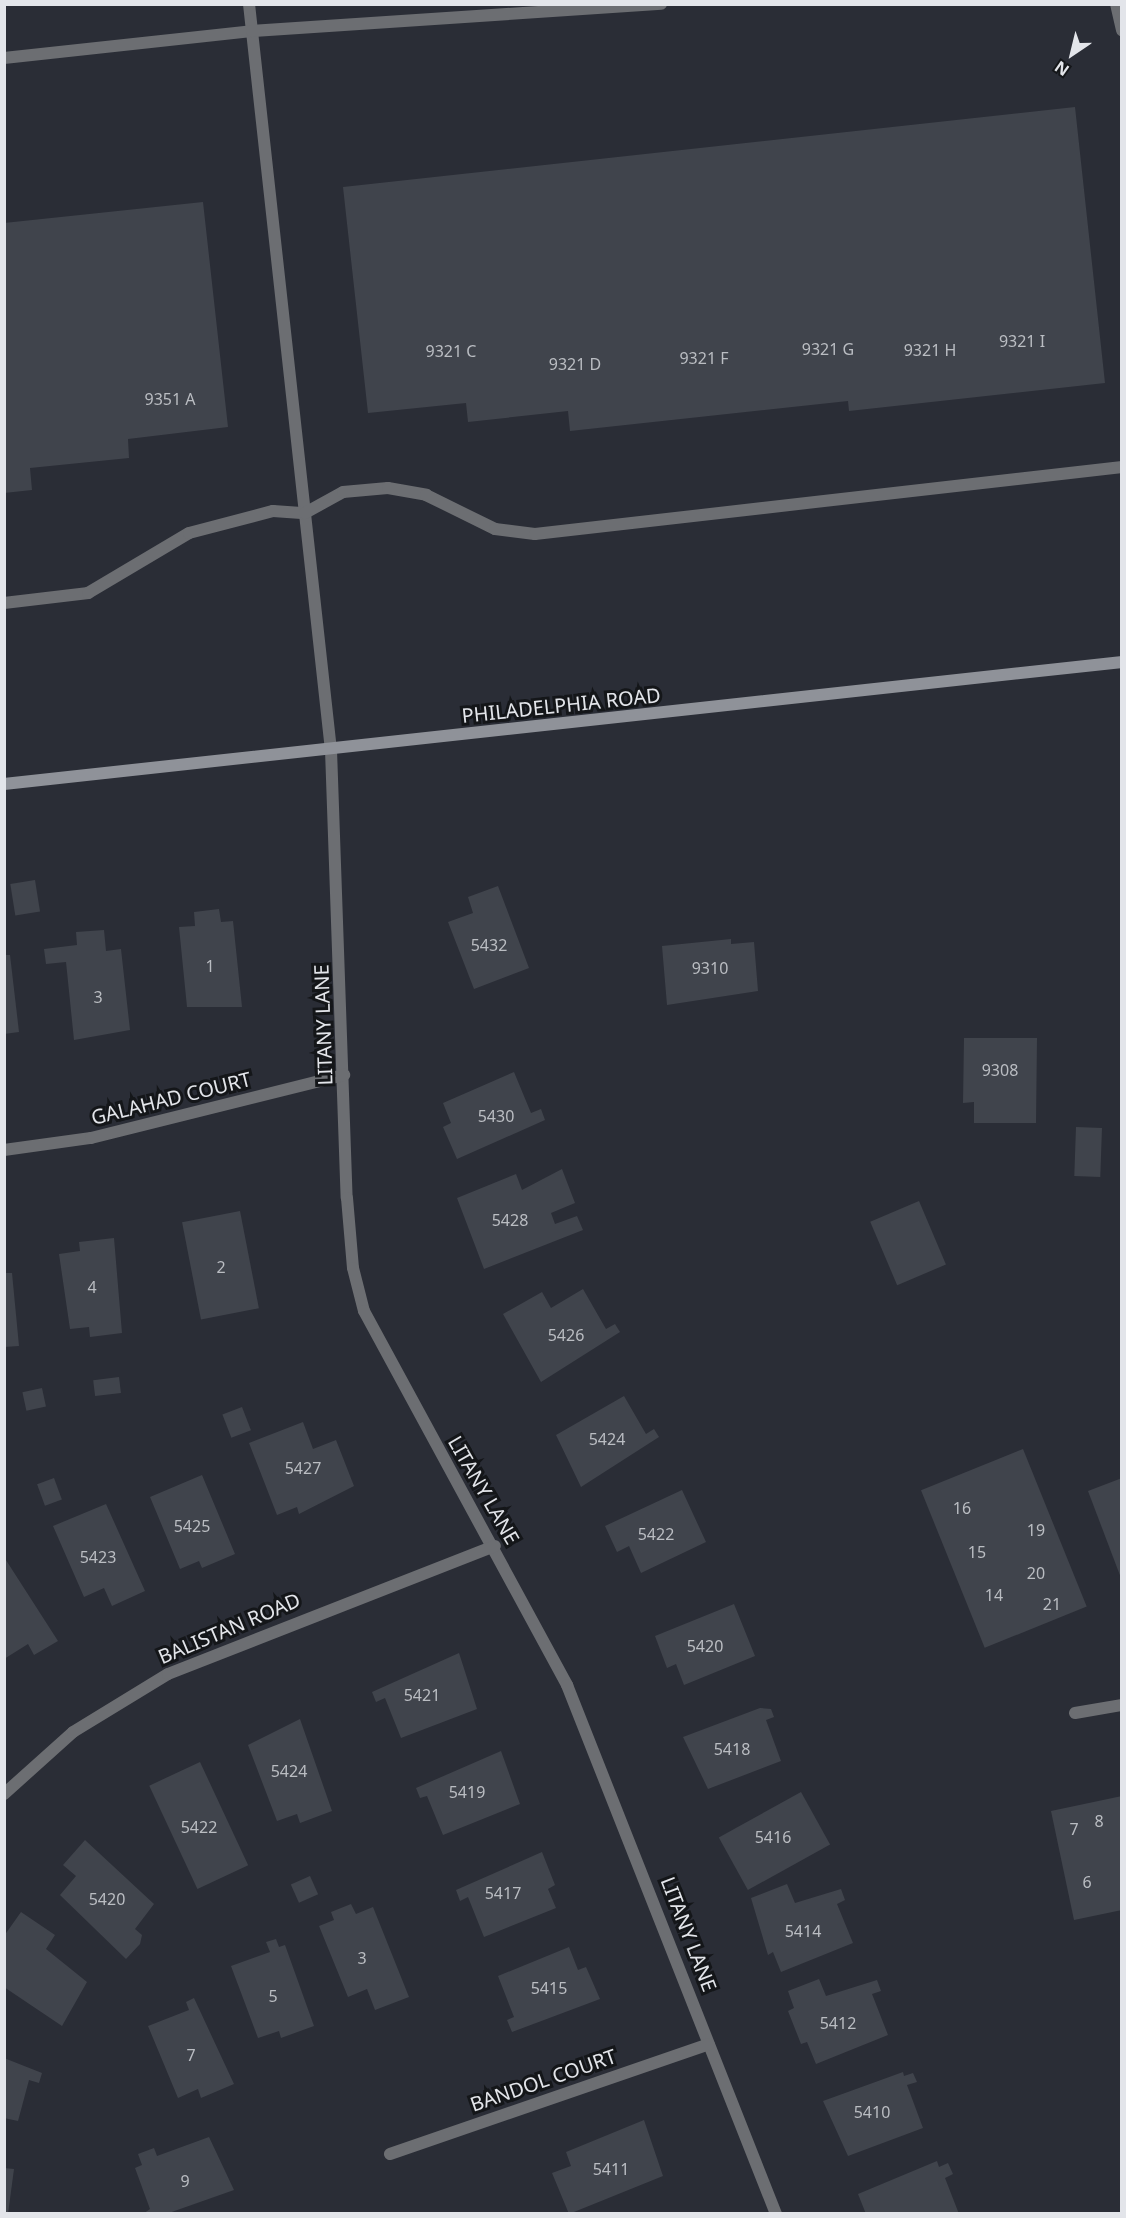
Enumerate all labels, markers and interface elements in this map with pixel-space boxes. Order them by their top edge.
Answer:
north arrow [1042,24,1102,84]
text: N [1050,56,1073,81]
house number: 9321 I [999,331,1045,351]
house number: 9321 G [802,339,854,359]
house number: 9321 H [904,340,956,360]
house number: 9321 C [426,341,476,361]
house number: 9321 F [679,348,729,368]
house number: 9321 D [549,354,601,374]
house number: 9351 A [145,389,195,409]
street label: PHILADELPHIA ROAD [460,683,662,727]
house number: 5432 [471,935,507,955]
house number: 1 [205,956,215,976]
house number: 9310 [692,958,728,978]
street label: LITANY LANE [309,964,337,1086]
house number: 3 [93,987,103,1007]
house number: 9308 [982,1060,1018,1080]
street label: GALAHAD COURT [89,1067,253,1129]
house number: 5430 [478,1106,514,1126]
house number: 5428 [492,1210,528,1230]
house number: 2 [216,1257,226,1277]
house number: 4 [87,1277,97,1297]
house number: 5426 [548,1325,584,1345]
house number: 5424 [589,1429,625,1449]
street label: LITANY LANE [443,1432,525,1548]
house number: 5427 [285,1458,321,1478]
house number: 16 [953,1498,971,1518]
house number: 5425 [174,1516,210,1536]
house number: 19 [1027,1520,1045,1540]
house number: 5422 [638,1524,674,1544]
house number: 15 [968,1542,986,1562]
house number: 5423 [80,1547,116,1567]
house number: 20 [1027,1563,1045,1583]
house number: 14 [985,1585,1003,1605]
street label: BALISTAN ROAD [154,1587,304,1669]
house number: 21 [1043,1594,1061,1614]
house number: 5420 [687,1636,723,1656]
house number: 5421 [404,1685,440,1705]
house number: 5418 [714,1739,750,1759]
house number: 5424 [271,1761,307,1781]
house number: 5419 [449,1782,485,1802]
house number: 8 [1094,1811,1104,1831]
house number: 5422 [181,1817,217,1837]
house number: 7 [1069,1819,1079,1839]
house number: 5416 [755,1827,791,1847]
house number: 6 [1082,1872,1092,1892]
street label: LITANY LANE [656,1873,722,1995]
house number: 5417 [485,1883,521,1903]
house number: 5420 [89,1889,125,1909]
house number: 5414 [785,1921,821,1941]
house number: 3 [357,1948,367,1968]
house number: 5415 [531,1978,567,1998]
house number: 5 [268,1986,278,2006]
house number: 5412 [820,2013,856,2033]
street label: BANDOL COURT [467,2044,619,2116]
house number: 7 [186,2045,196,2065]
house number: 5410 [854,2102,890,2122]
house number: 5411 [593,2159,629,2179]
house number: 9 [180,2171,190,2191]

